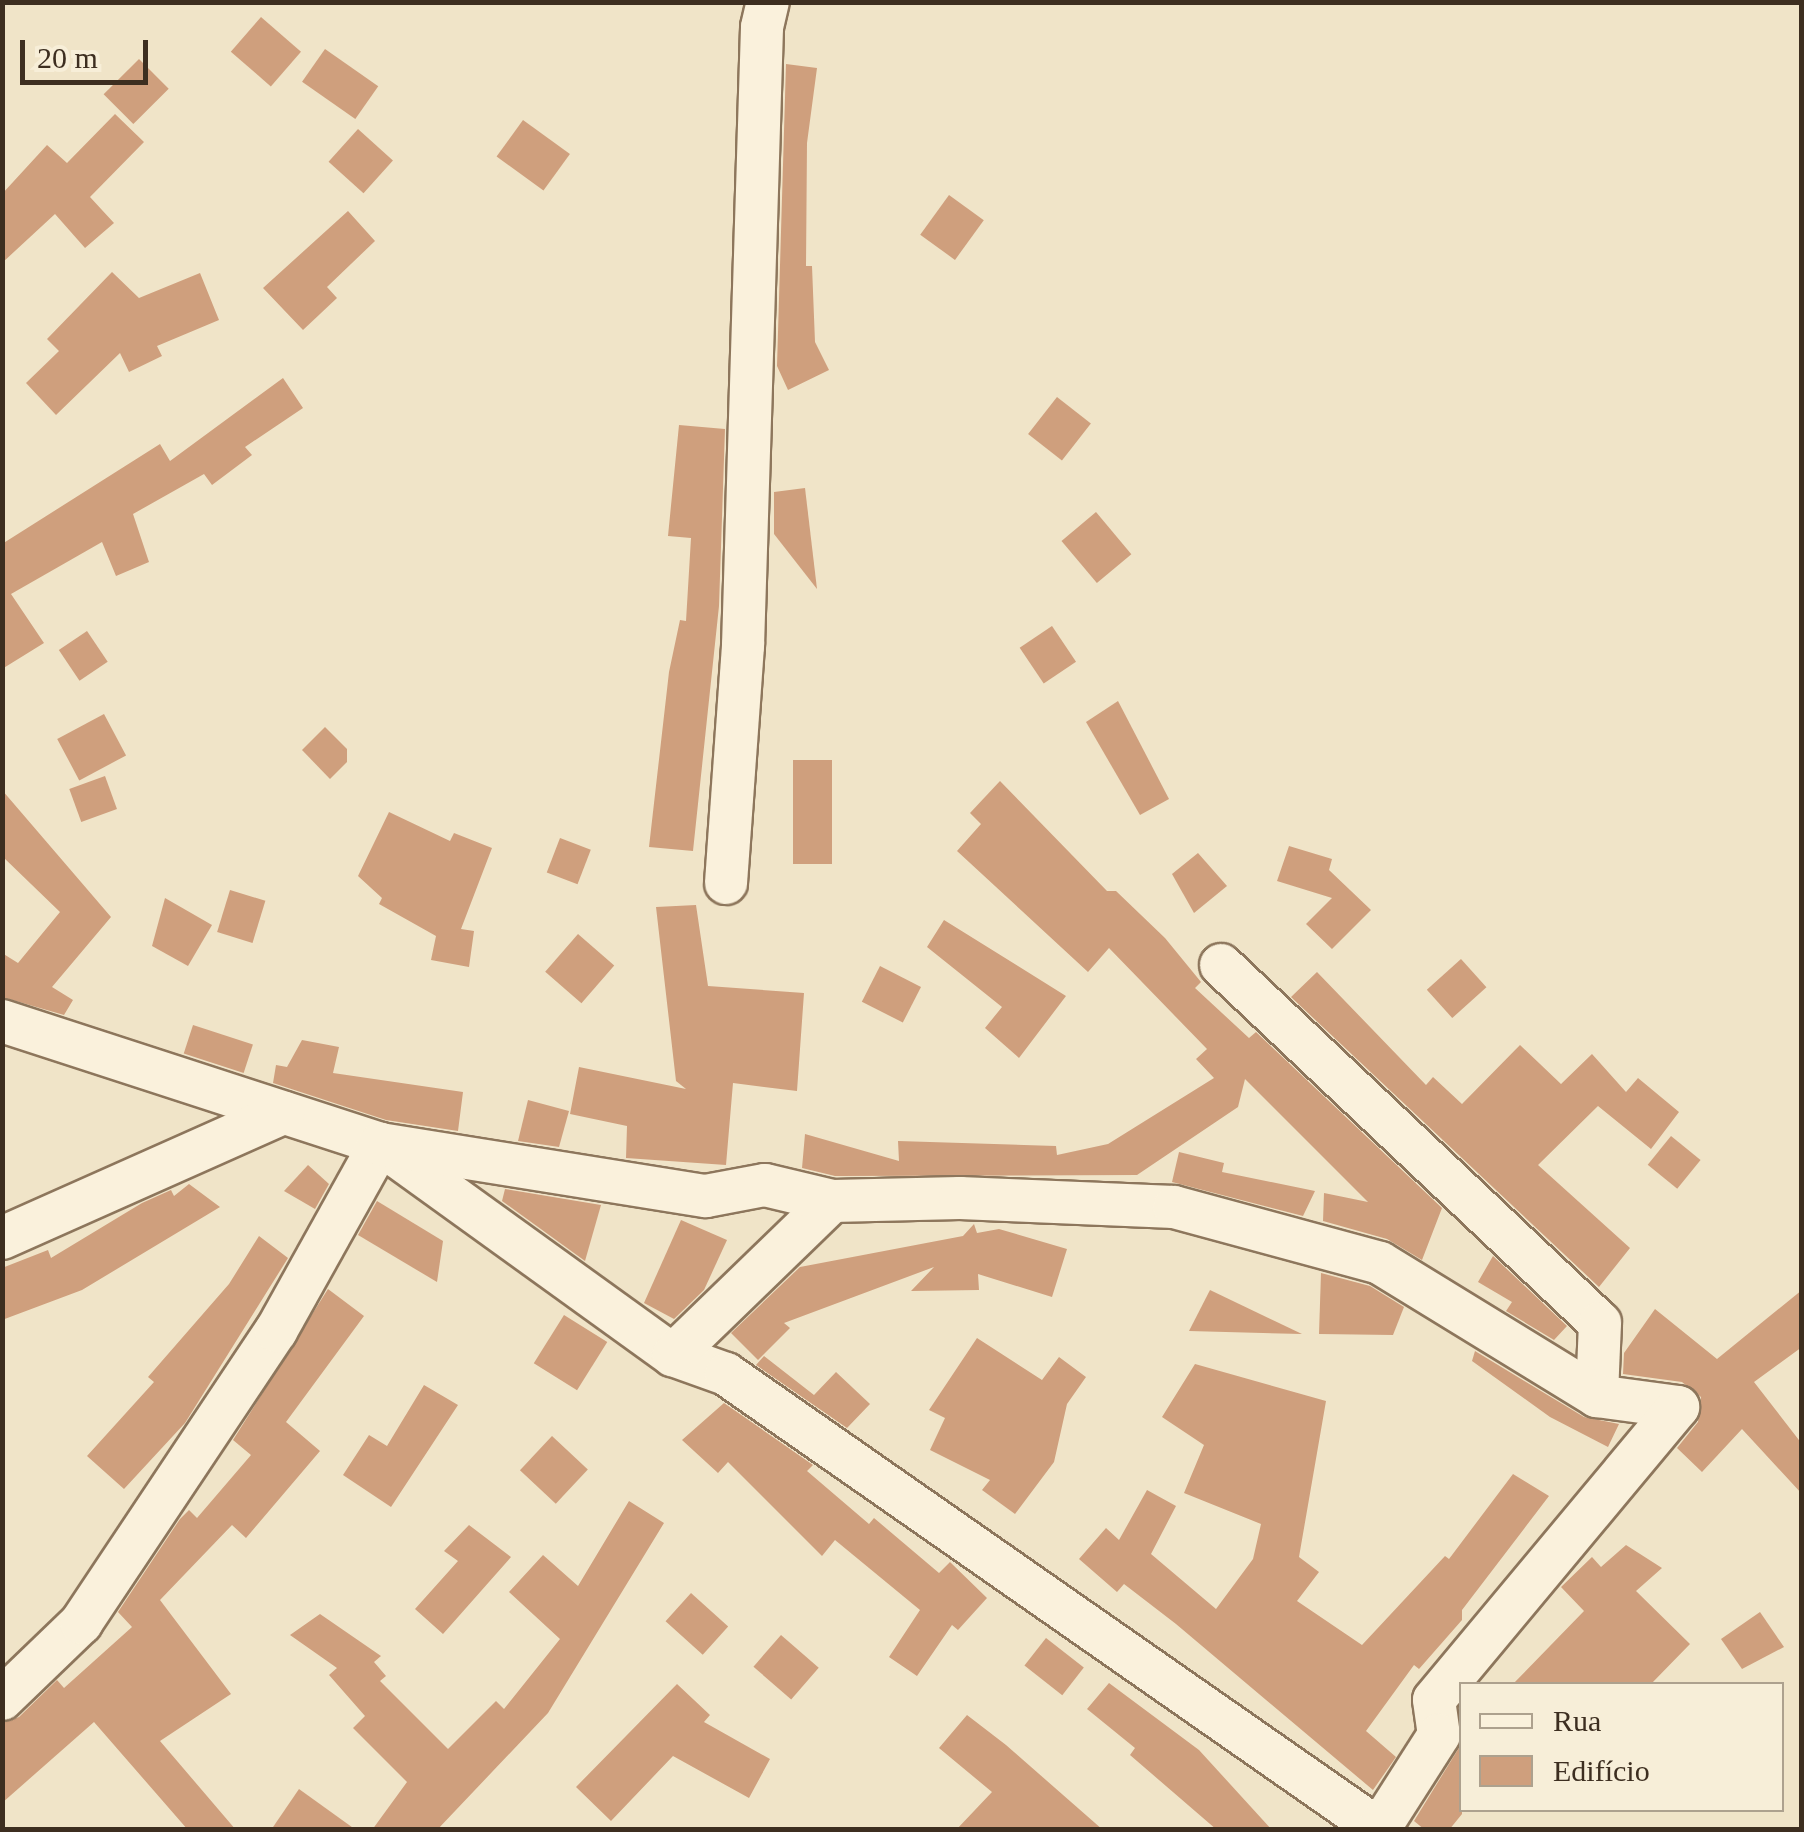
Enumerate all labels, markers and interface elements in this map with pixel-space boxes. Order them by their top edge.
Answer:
scale bar [25,20,152,82]
text: 20 m [37,41,98,74]
legend [1459,1682,1784,1812]
text: Rua [1553,1704,1601,1737]
text: Edifício [1553,1754,1650,1787]

